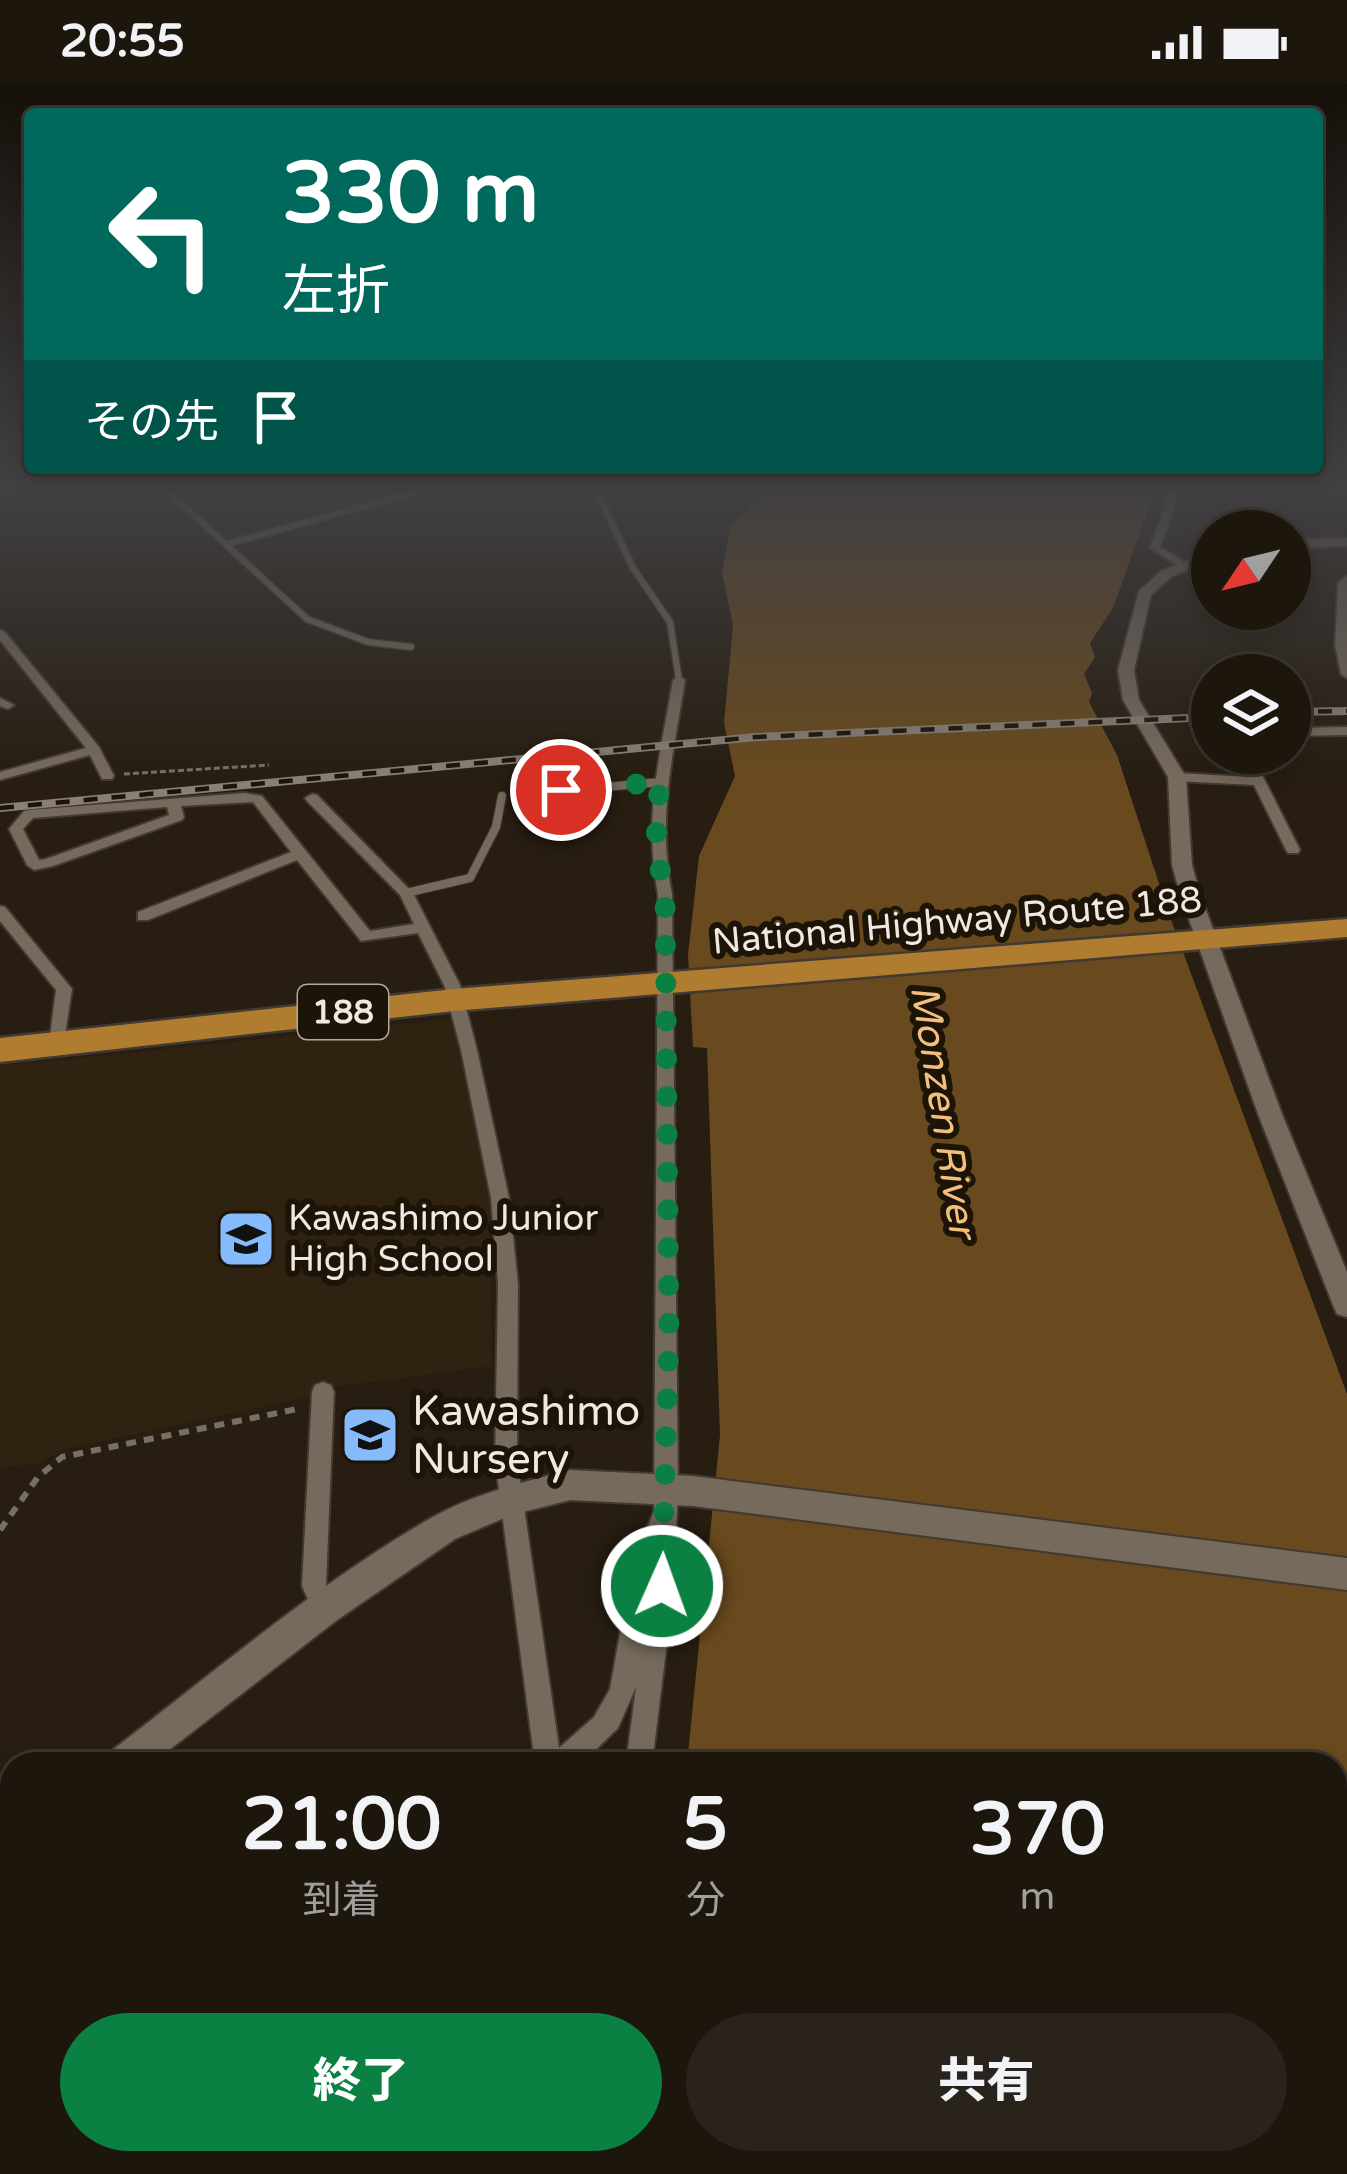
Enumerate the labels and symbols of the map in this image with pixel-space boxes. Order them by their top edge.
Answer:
north arrow [1191,510,1311,630]
pin [510,739,612,841]
street label: National Highway Route 188 [710,878,1204,964]
water label: Monzen River [900,981,987,1246]
road number: 188 [298,985,388,1039]
place label: Kawashimo Junior High School [288,1197,598,1281]
school or university icon: Kawashimo Junior High School [215,1208,277,1270]
place label: Kawashimo Nursery [412,1386,640,1485]
school or university icon: Kawashimo Nursery [339,1404,401,1466]
position arrow [599,1523,725,1649]

